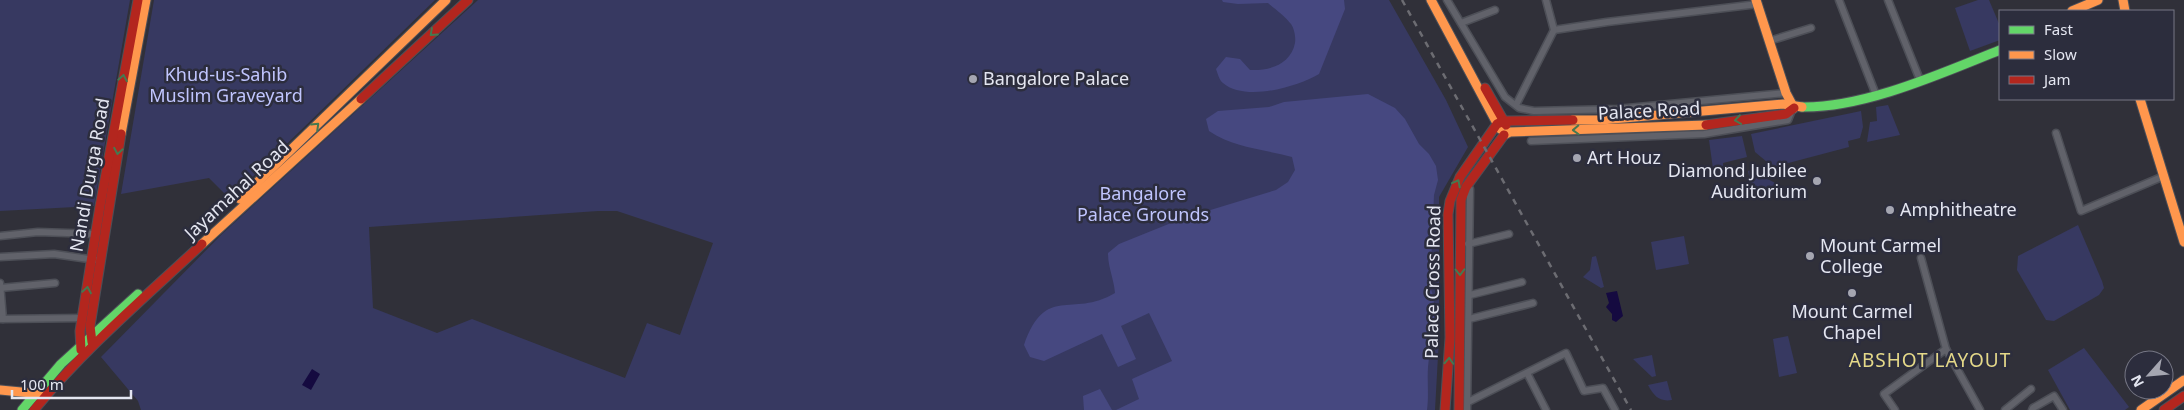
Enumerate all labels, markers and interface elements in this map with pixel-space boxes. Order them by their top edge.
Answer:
legend [1999,10,2174,100]
text: Fast [2044,19,2073,39]
one-way arrow [429,27,438,36]
text: Slow [2044,44,2077,64]
park label: Khud-us-Sahib Muslim Graveyard [149,62,303,107]
place label: Bangalore Palace [983,66,1129,90]
text: Jam [2042,69,2071,89]
marker: Bangalore Palace [967,73,979,85]
one-way arrow [118,74,128,82]
street label: Palace Road [1597,95,1701,125]
street label: Nandi Durga Road [64,96,114,254]
one-way arrow [1734,115,1742,125]
one-way arrow [311,123,320,132]
one-way arrow [1572,125,1580,136]
street label: Jayamahal Road [177,134,294,245]
place label: Art Houz [1587,145,1661,169]
one-way arrow [114,147,124,156]
marker: Art Houz [1571,152,1583,164]
place label: Diamond Jubilee Auditorium [1668,158,1807,203]
marker: Diamond Jubilee Auditorium [1811,175,1823,187]
one-way arrow [1450,179,1460,188]
park label: Bangalore Palace Grounds [1077,181,1209,226]
place label: Amphitheatre [1900,197,2017,221]
marker: Amphitheatre [1884,204,1896,216]
street label: Palace Cross Road [1419,205,1445,359]
place label: Mount Carmel College [1820,233,1941,278]
marker: Mount Carmel College [1804,250,1816,262]
one-way arrow [1455,269,1465,277]
one-way arrow [81,286,92,294]
marker: Mount Carmel Chapel [1846,287,1858,299]
place label: Mount Carmel Chapel [1791,299,1913,344]
district label: ABSHOT LAYOUT [1849,347,2011,373]
north arrow [2124,350,2174,400]
one-way arrow [1443,357,1454,365]
scale bar [12,368,131,400]
text: N [2126,372,2148,391]
text: 100 m [20,374,64,394]

